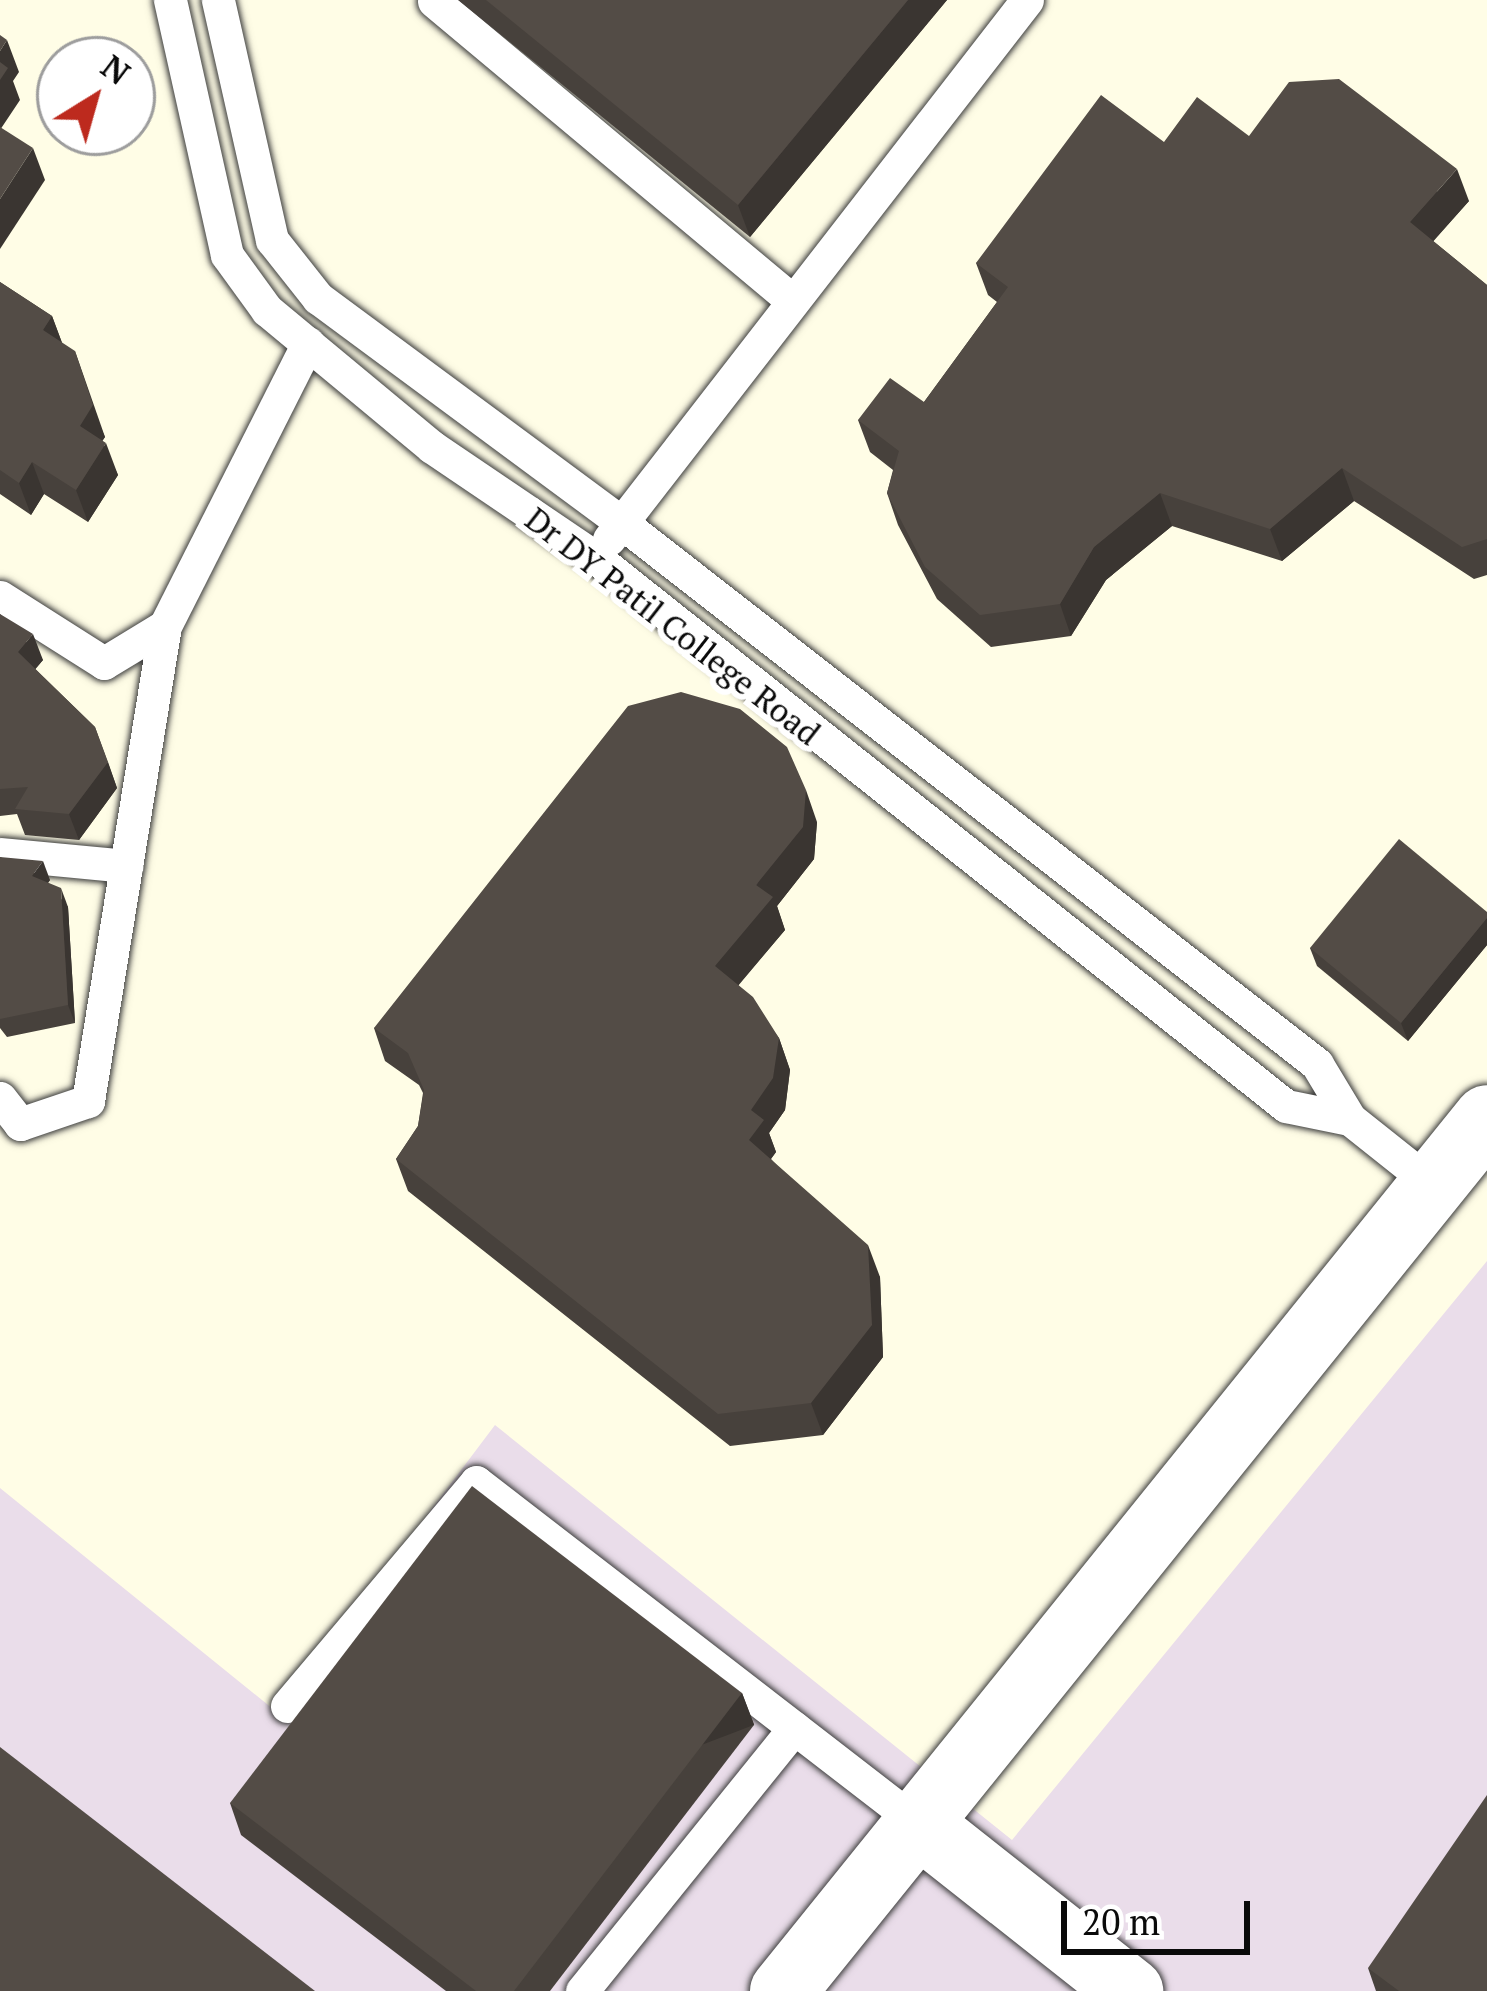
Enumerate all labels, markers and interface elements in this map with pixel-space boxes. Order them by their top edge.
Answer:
north arrow [36,36,156,156]
text: N [93,45,139,94]
street label: Dr DY Patil College Road [518,499,828,753]
scale bar [1067,1877,1256,1951]
text: 20 m [1082,1898,1160,1945]

